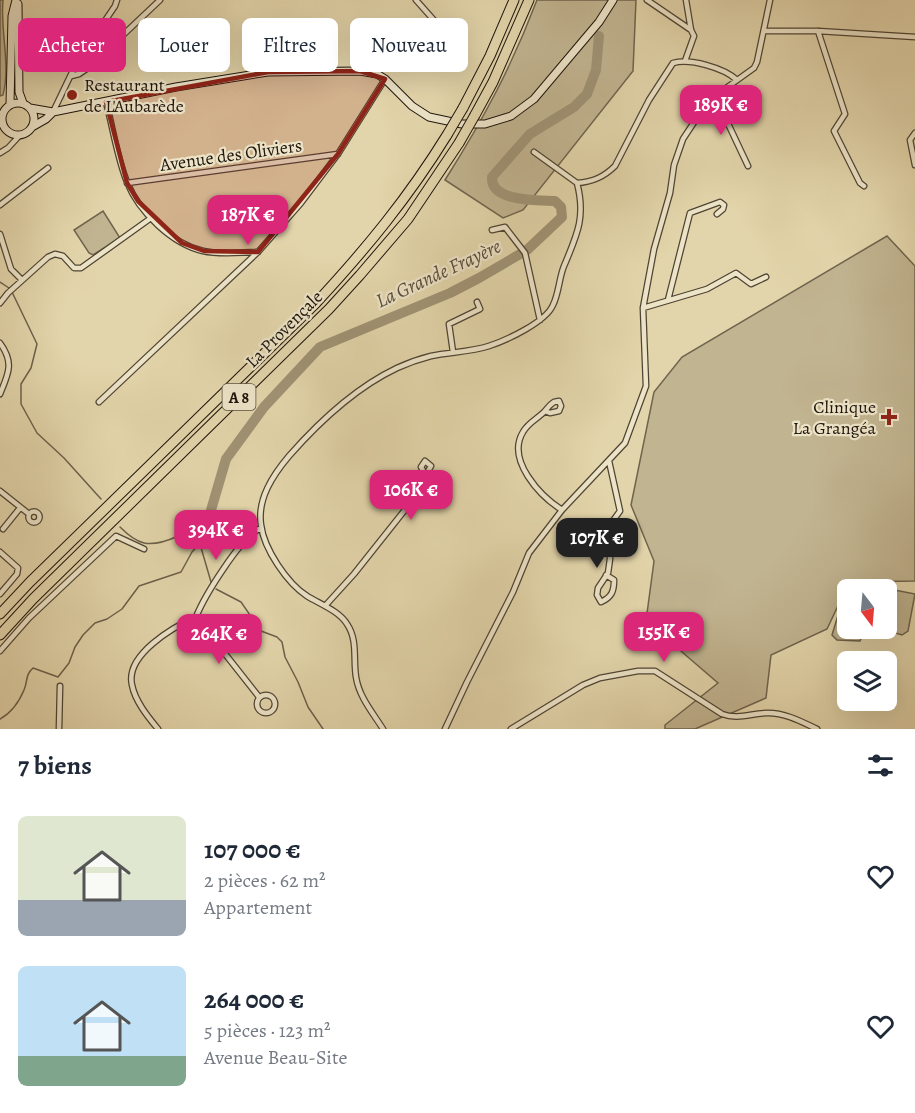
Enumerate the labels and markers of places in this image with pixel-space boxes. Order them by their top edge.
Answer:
place label: Restaurant de L'Aubarède [84,73,184,118]
pin: 189K € [672,85,770,136]
marker: Restaurant de L'Aubarède [65,88,79,102]
pin: 187K € [199,195,297,246]
place label: Clinique La Grangéa [793,395,877,440]
marker: Clinique La Grangéa [880,408,898,426]
pin: 106K € [362,470,460,521]
pin: 394K € [167,510,265,561]
pin: 107K € [548,518,646,569]
pin: 155K € [615,612,713,663]
pin: 264K € [170,614,268,665]

